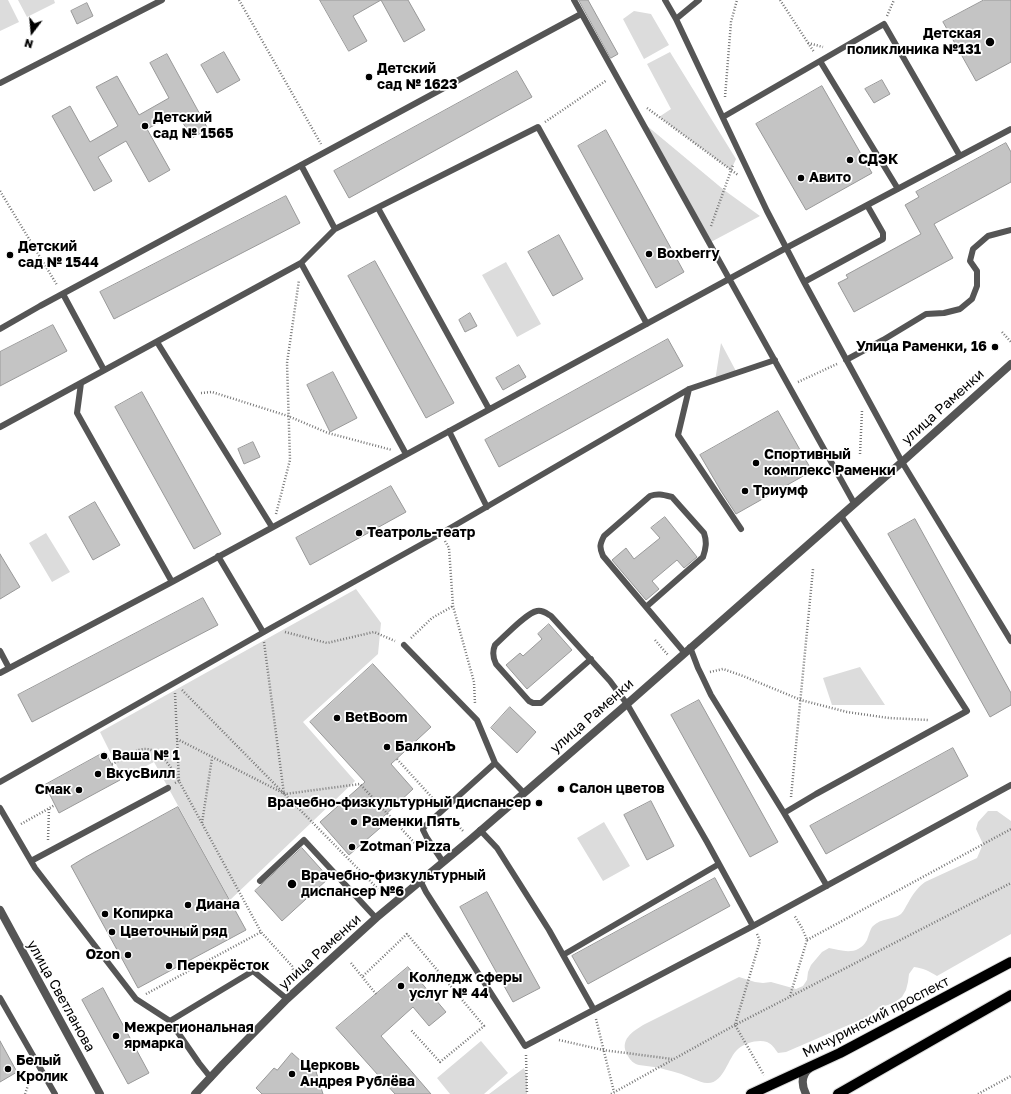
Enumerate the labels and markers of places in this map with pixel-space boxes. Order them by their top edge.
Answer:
place label: Детская поликлиника №131 [847,26,981,58]
marker: Детская поликлиника №131 [984,36,996,48]
place label: Детский сад № 1623 [377,61,458,94]
marker: Детский сад № 1623 [364,72,374,82]
place label: Детский сад № 1565 [153,110,234,142]
marker: Детский сад № 1565 [140,121,150,131]
place label: СДЭК [858,152,898,168]
marker: СДЭК [845,155,855,165]
place label: Авито [809,170,851,186]
marker: Авито [796,173,806,183]
place label: Детский сад № 1544 [18,239,99,272]
place label: Boxberry [657,246,720,262]
marker: Boxberry [644,249,654,259]
marker: Детский сад № 1544 [5,250,15,260]
place label: Улица Раменки, 16 [856,339,987,355]
marker: Улица Раменки, 16 [990,342,1000,352]
place label: Спортивный комплекс Раменки [764,447,896,480]
marker: Спортивный комплекс Раменки [751,458,761,468]
place label: Триумф [753,483,808,499]
marker: Триумф [740,486,750,496]
place label: Театроль-театр [367,525,475,541]
marker: Театроль-театр [354,528,364,538]
place label: BetBoom [345,710,408,726]
marker: BetBoom [332,713,342,723]
place label: БалконЪ [395,739,456,755]
marker: БалконЪ [382,742,392,752]
place label: Ваша № 1 [112,748,180,764]
marker: Ваша № 1 [99,751,109,761]
place label: ВкусВилл [106,766,175,782]
marker: ВкусВилл [93,769,103,779]
place label: Салон цветов [569,781,665,797]
place label: Смак [35,782,71,798]
marker: Салон цветов [556,784,566,794]
marker: Смак [74,785,84,795]
place label: Врачебно-физкультурный диспансер [267,795,531,811]
marker: Врачебно-физкультурный диспансер [534,798,544,808]
place label: Раменки Пять [362,814,460,830]
marker: Раменки Пять [349,817,359,827]
place label: Zotman Pizza [360,839,451,855]
marker: Zotman Pizza [347,842,357,852]
place label: Врачебно-физкультурный диспансер №6 [301,868,486,900]
marker: Врачебно-физкультурный диспансер №6 [286,878,298,890]
place label: Диана [196,897,240,913]
marker: Диана [183,900,193,910]
place label: Копирка [113,906,173,922]
marker: Копирка [100,909,110,919]
place label: Цветочный ряд [120,924,227,940]
marker: Цветочный ряд [107,927,117,937]
place label: Ozon [85,947,120,963]
marker: Ozon [123,950,133,960]
place label: Перекрёсток [177,958,269,974]
marker: Перекрёсток [164,961,174,971]
place label: Колледж сферы услуг № 44 [409,970,522,1002]
marker: Колледж сферы услуг № 44 [396,981,406,991]
place label: Межрегиональная ярмарка [124,1020,254,1052]
marker: Межрегиональная ярмарка [111,1031,121,1041]
place label: Белый Кролик [16,1053,68,1086]
place label: Церковь Андрея Рублёва [300,1058,415,1090]
marker: Белый Кролик [3,1064,13,1074]
marker: Церковь Андрея Рублёва [287,1069,297,1079]

